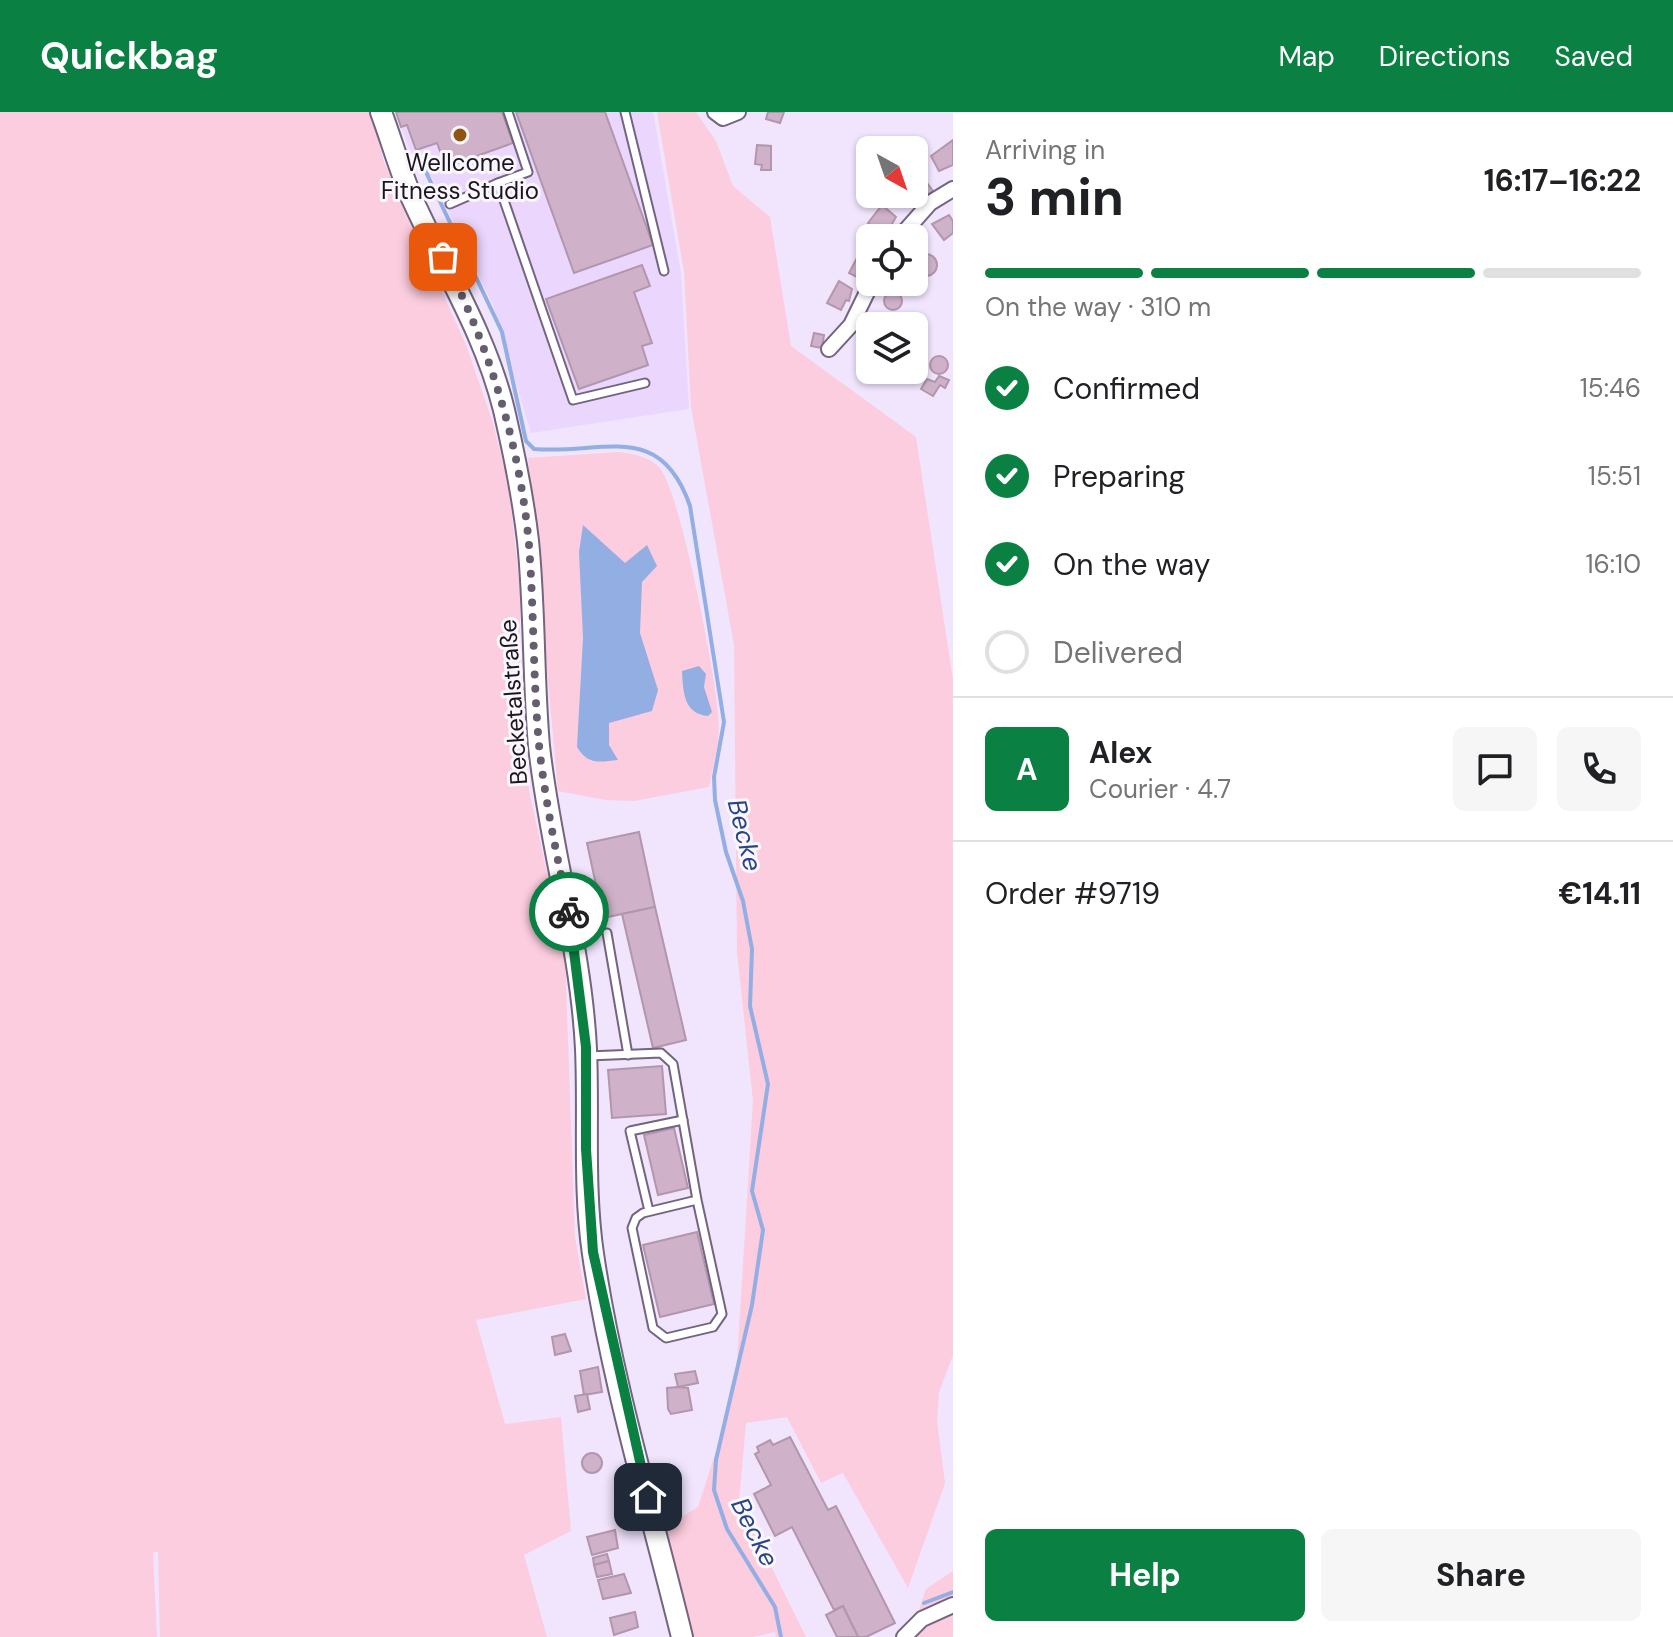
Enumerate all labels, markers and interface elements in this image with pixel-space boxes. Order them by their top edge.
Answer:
text: Quickbag [40,31,218,81]
text: Map [1278,38,1335,75]
text: Directions [1379,38,1511,75]
text: Saved [1555,38,1633,75]
marker: Wellcome Fitness Studio [451,126,469,144]
text: Arriving in [985,133,1105,167]
north arrow [856,136,928,208]
map controls [856,136,928,384]
place label: Wellcome Fitness Studio [381,147,539,206]
text: 16:17–16:22 [1484,161,1641,200]
text: 3 min [985,163,1124,231]
pin [409,223,477,291]
button: locate [856,224,928,296]
icon: bag [421,235,465,279]
text: On the way · 310 m [985,290,1211,324]
button: layers [856,312,928,384]
icon: check [985,366,1029,410]
text: Confirmed [1053,369,1200,408]
text: 15:46 [1580,371,1641,405]
icon: check [985,454,1029,498]
text: Preparing [1053,457,1185,496]
text: 15:51 [1588,459,1641,493]
icon: check [985,542,1029,586]
text: On the way [1053,545,1210,584]
text: 16:10 [1585,547,1641,581]
street label: Becketalstraße [492,618,534,786]
text: Delivered [1053,633,1183,672]
button: chat [1453,727,1537,811]
button: phone [1557,727,1641,811]
text: Alex [1089,733,1152,772]
text: A [1016,750,1038,789]
text: Courier · 4.7 [1089,772,1231,806]
water label: Becke [720,795,770,875]
courier [529,872,609,952]
text: Order #9719 [985,874,1160,913]
text: €14.11 [1558,874,1641,913]
icon: bike [547,890,591,934]
pin [614,1463,682,1531]
icon: home [626,1475,670,1519]
water label: Becke [723,1492,787,1572]
button: Help [985,1529,1305,1621]
button: Share [1321,1529,1641,1621]

